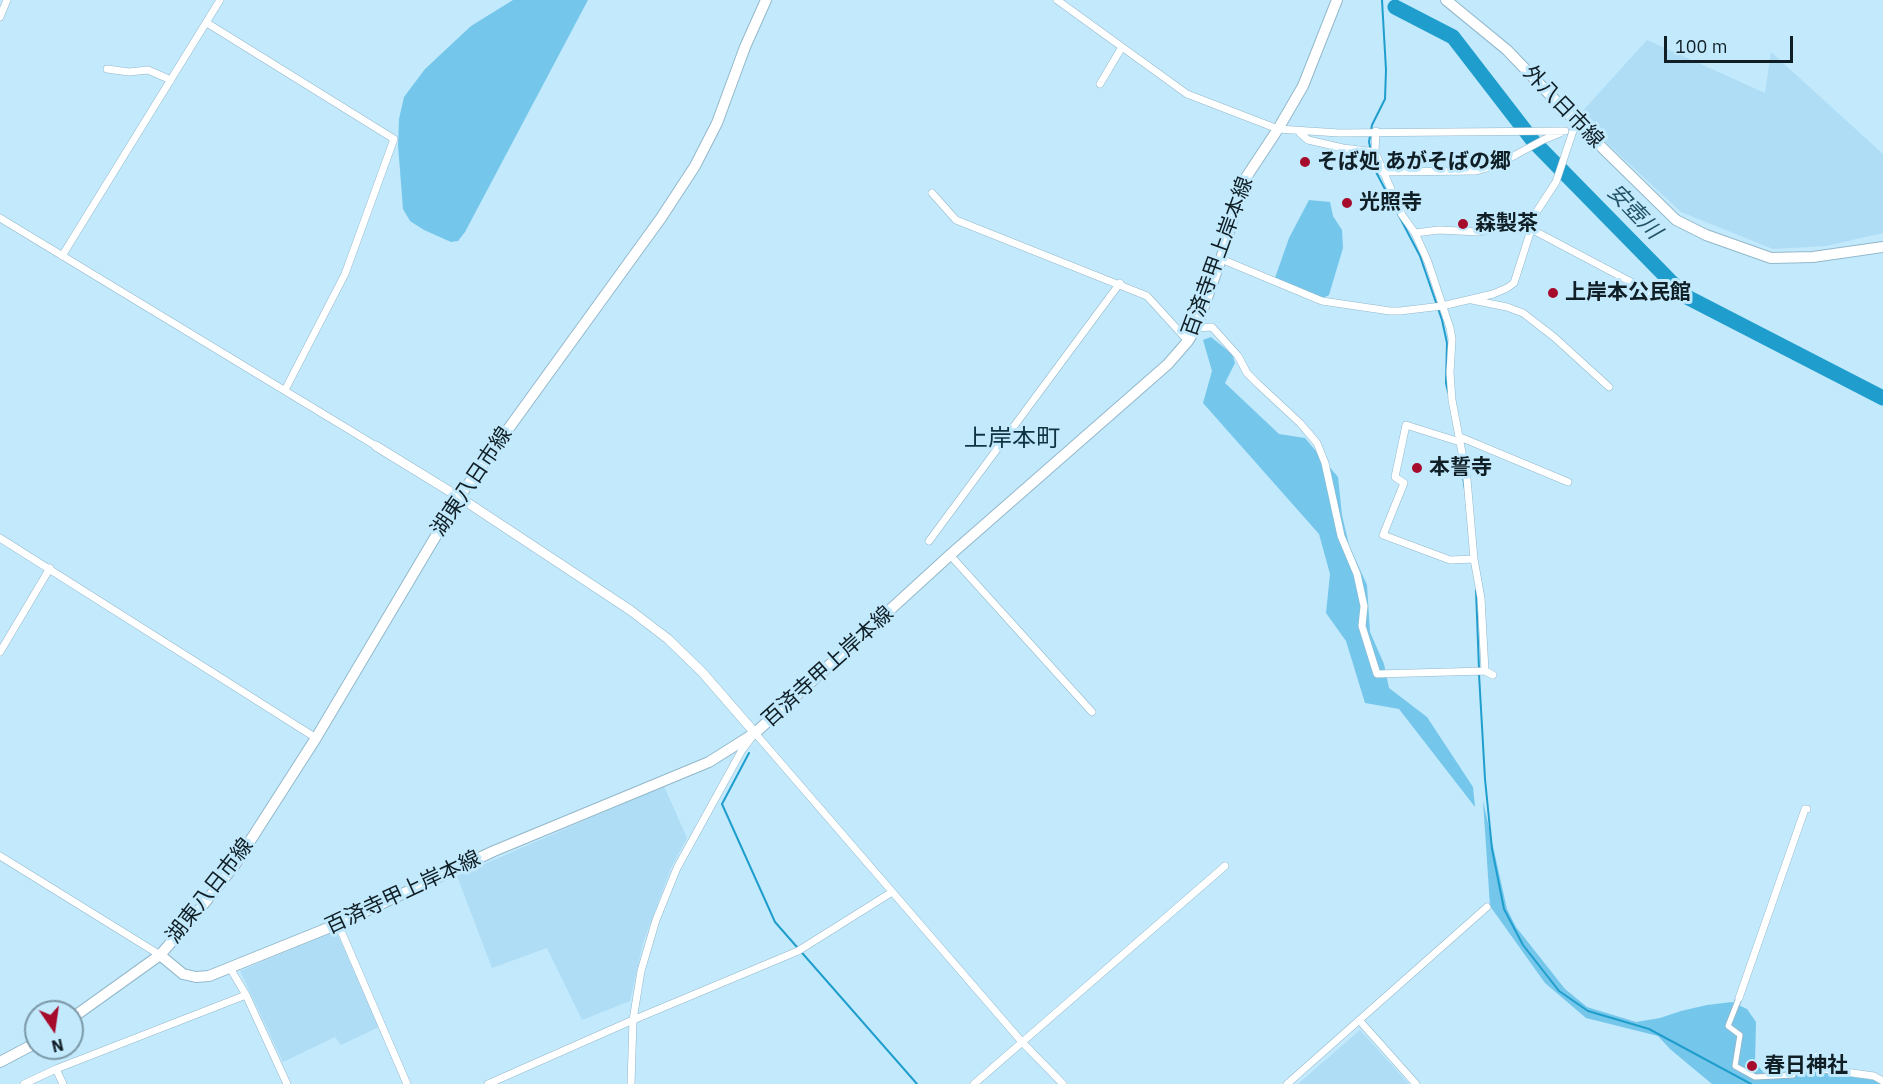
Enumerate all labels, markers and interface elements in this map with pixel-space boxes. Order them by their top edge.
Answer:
scale bar [1667,24,1796,62]
text: 100 m [1675,35,1727,58]
street label: 外八日市線 [1517,60,1609,154]
place label: そば処 あがそばの郷 [1317,149,1511,175]
marker: そば処 あがそばの郷 [1298,155,1312,169]
street label: 百済寺甲上岸本線 [1177,174,1259,340]
water label: 安壺川 [1602,179,1666,245]
place label: 光照寺 [1359,190,1422,216]
marker: 光照寺 [1340,196,1354,210]
place label: 森製茶 [1475,211,1538,237]
marker: 森製茶 [1456,217,1470,231]
place label: 上岸本公民館 [1565,280,1691,306]
marker: 上岸本公民館 [1546,286,1560,300]
street label: 湖東八日市線 [426,423,518,541]
district label: 上岸本町 [964,425,1060,453]
place label: 本誓寺 [1429,455,1492,481]
marker: 本誓寺 [1410,461,1424,475]
street label: 百済寺甲上岸本線 [757,601,899,733]
street label: 湖東八日市線 [161,834,259,948]
street label: 百済寺甲上岸本線 [322,846,484,940]
north arrow [24,1000,84,1060]
text: N [50,1035,65,1057]
place label: 春日神社 [1764,1053,1848,1079]
marker: 春日神社 [1745,1059,1759,1073]

